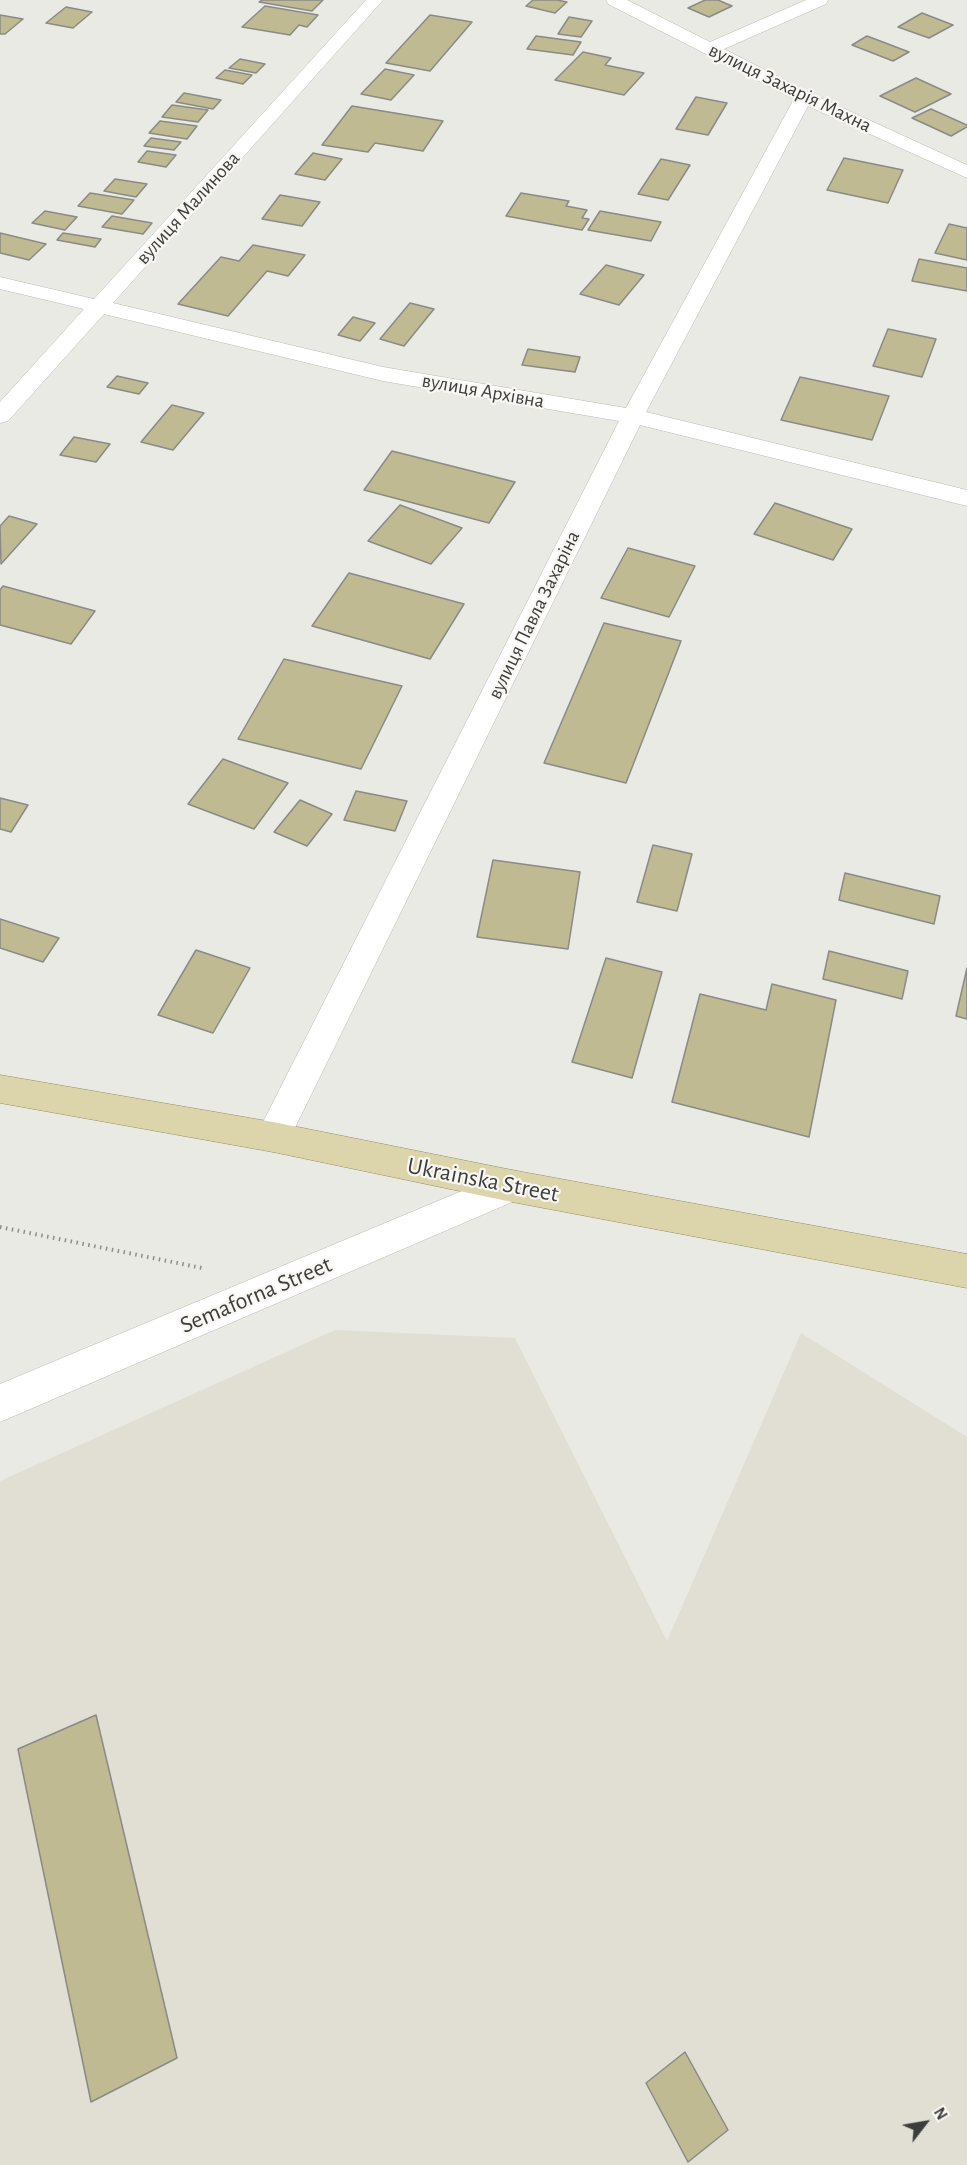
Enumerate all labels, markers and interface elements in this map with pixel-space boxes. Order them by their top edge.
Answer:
street label: вулиця Захарія Махна [705,38,875,138]
street label: вулиця Малинова [131,147,245,269]
street label: вулиця Архівна [420,368,546,414]
street label: вулиця Павла Захаріна [483,527,585,703]
street label: Ukrainska Street [405,1151,561,1209]
street label: Semaforna Street [176,1250,336,1340]
north arrow [895,2093,955,2153]
text: N [931,2105,950,2123]

